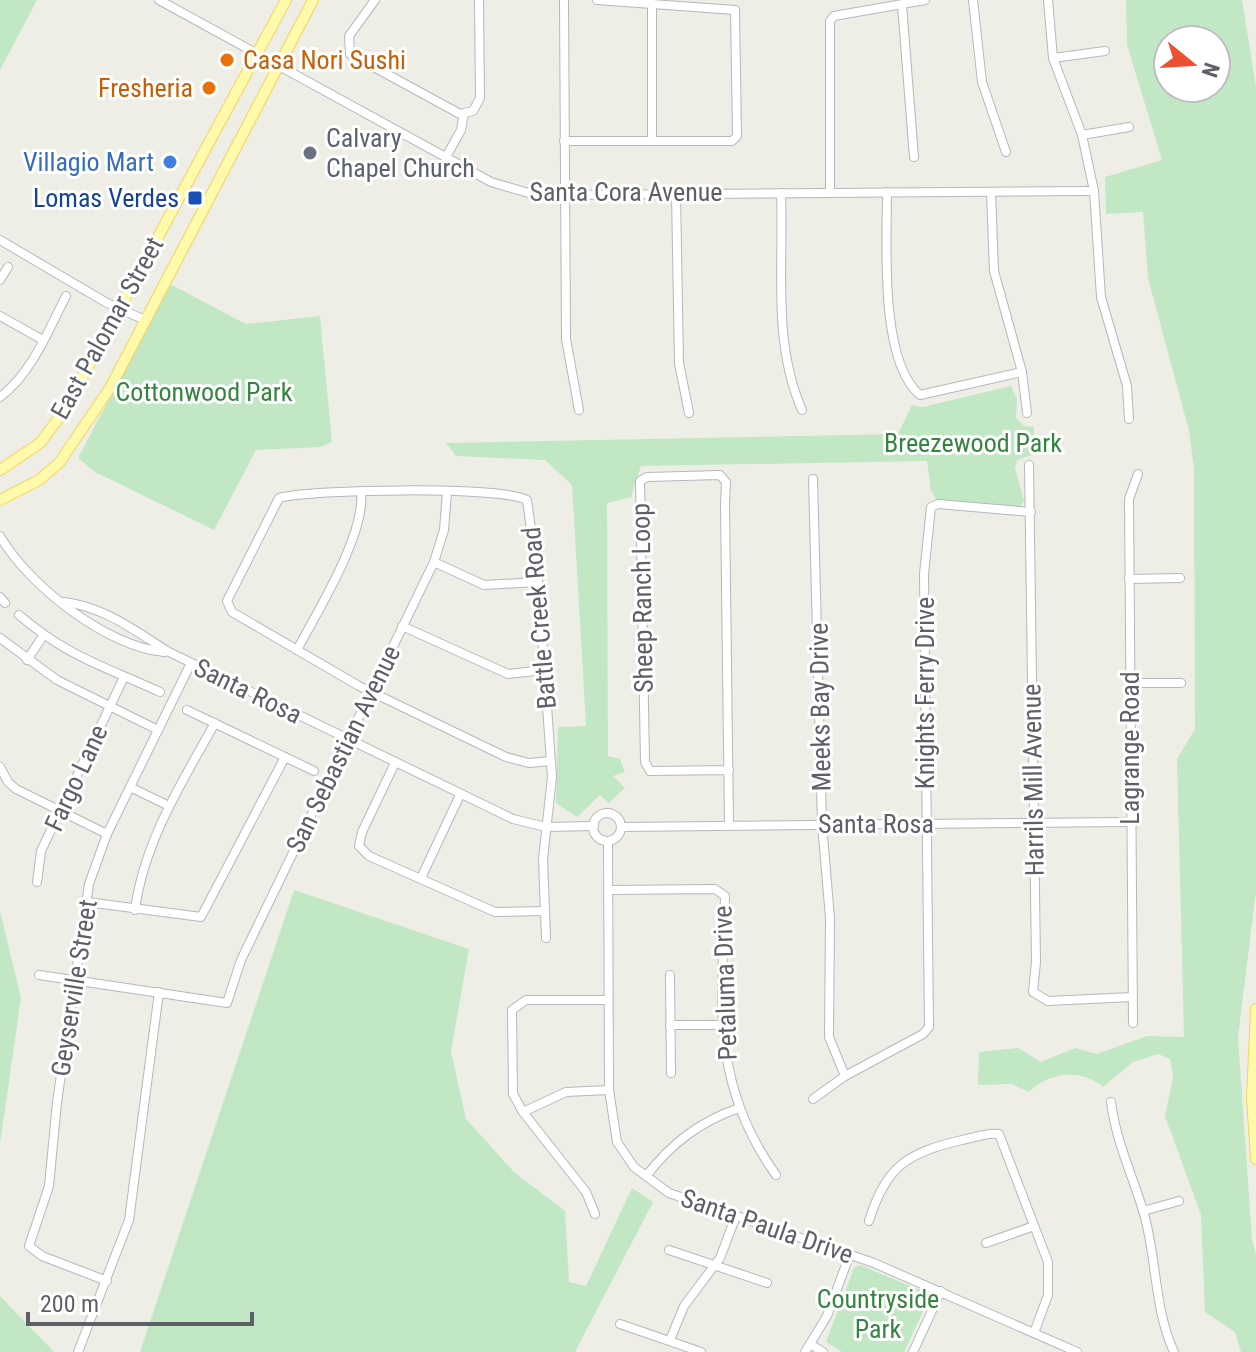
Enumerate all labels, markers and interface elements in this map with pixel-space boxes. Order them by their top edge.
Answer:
north arrow [1152,24,1232,104]
place label: Casa Nori Sushi [243,45,406,75]
marker: Casa Nori Sushi [218,51,236,69]
text: N [1197,60,1225,80]
place label: Fresheria [98,73,193,103]
marker: Fresheria [200,79,218,97]
place label: Calvary Chapel Church [326,123,475,183]
marker: Calvary Chapel Church [301,144,319,162]
place label: Villagio Mart [23,147,154,177]
marker: Villagio Mart [161,153,179,171]
street label: Santa Cora Avenue [529,177,723,207]
place label: Lomas Verdes [33,183,179,213]
marker: Lomas Verdes [186,189,204,207]
street label: East Palomar Street [45,232,169,424]
park label: Cottonwood Park [116,377,293,407]
park label: Breezewood Park [884,428,1062,458]
street label: Sheep Ranch Loop [625,503,659,693]
street label: Battle Creek Road [516,526,562,710]
street label: Knights Ferry Drive [910,597,940,789]
street label: Meeks Bay Drive [804,622,836,792]
street label: San Sebastian Avenue [280,640,406,858]
street label: Santa Rosa [189,652,307,730]
street label: Lagrange Road [1115,671,1145,825]
street label: Harrils Mill Avenue [1016,683,1050,877]
street label: Fargo Lane [38,720,114,836]
street label: Santa Rosa [818,809,934,839]
street label: Geyserville Street [45,897,103,1079]
street label: Petaluma Drive [707,905,743,1061]
street label: Santa Paula Drive [677,1182,857,1270]
scale bar [28,1276,252,1326]
park label: Countryside Park [817,1284,939,1344]
text: 200 m [40,1290,99,1318]

